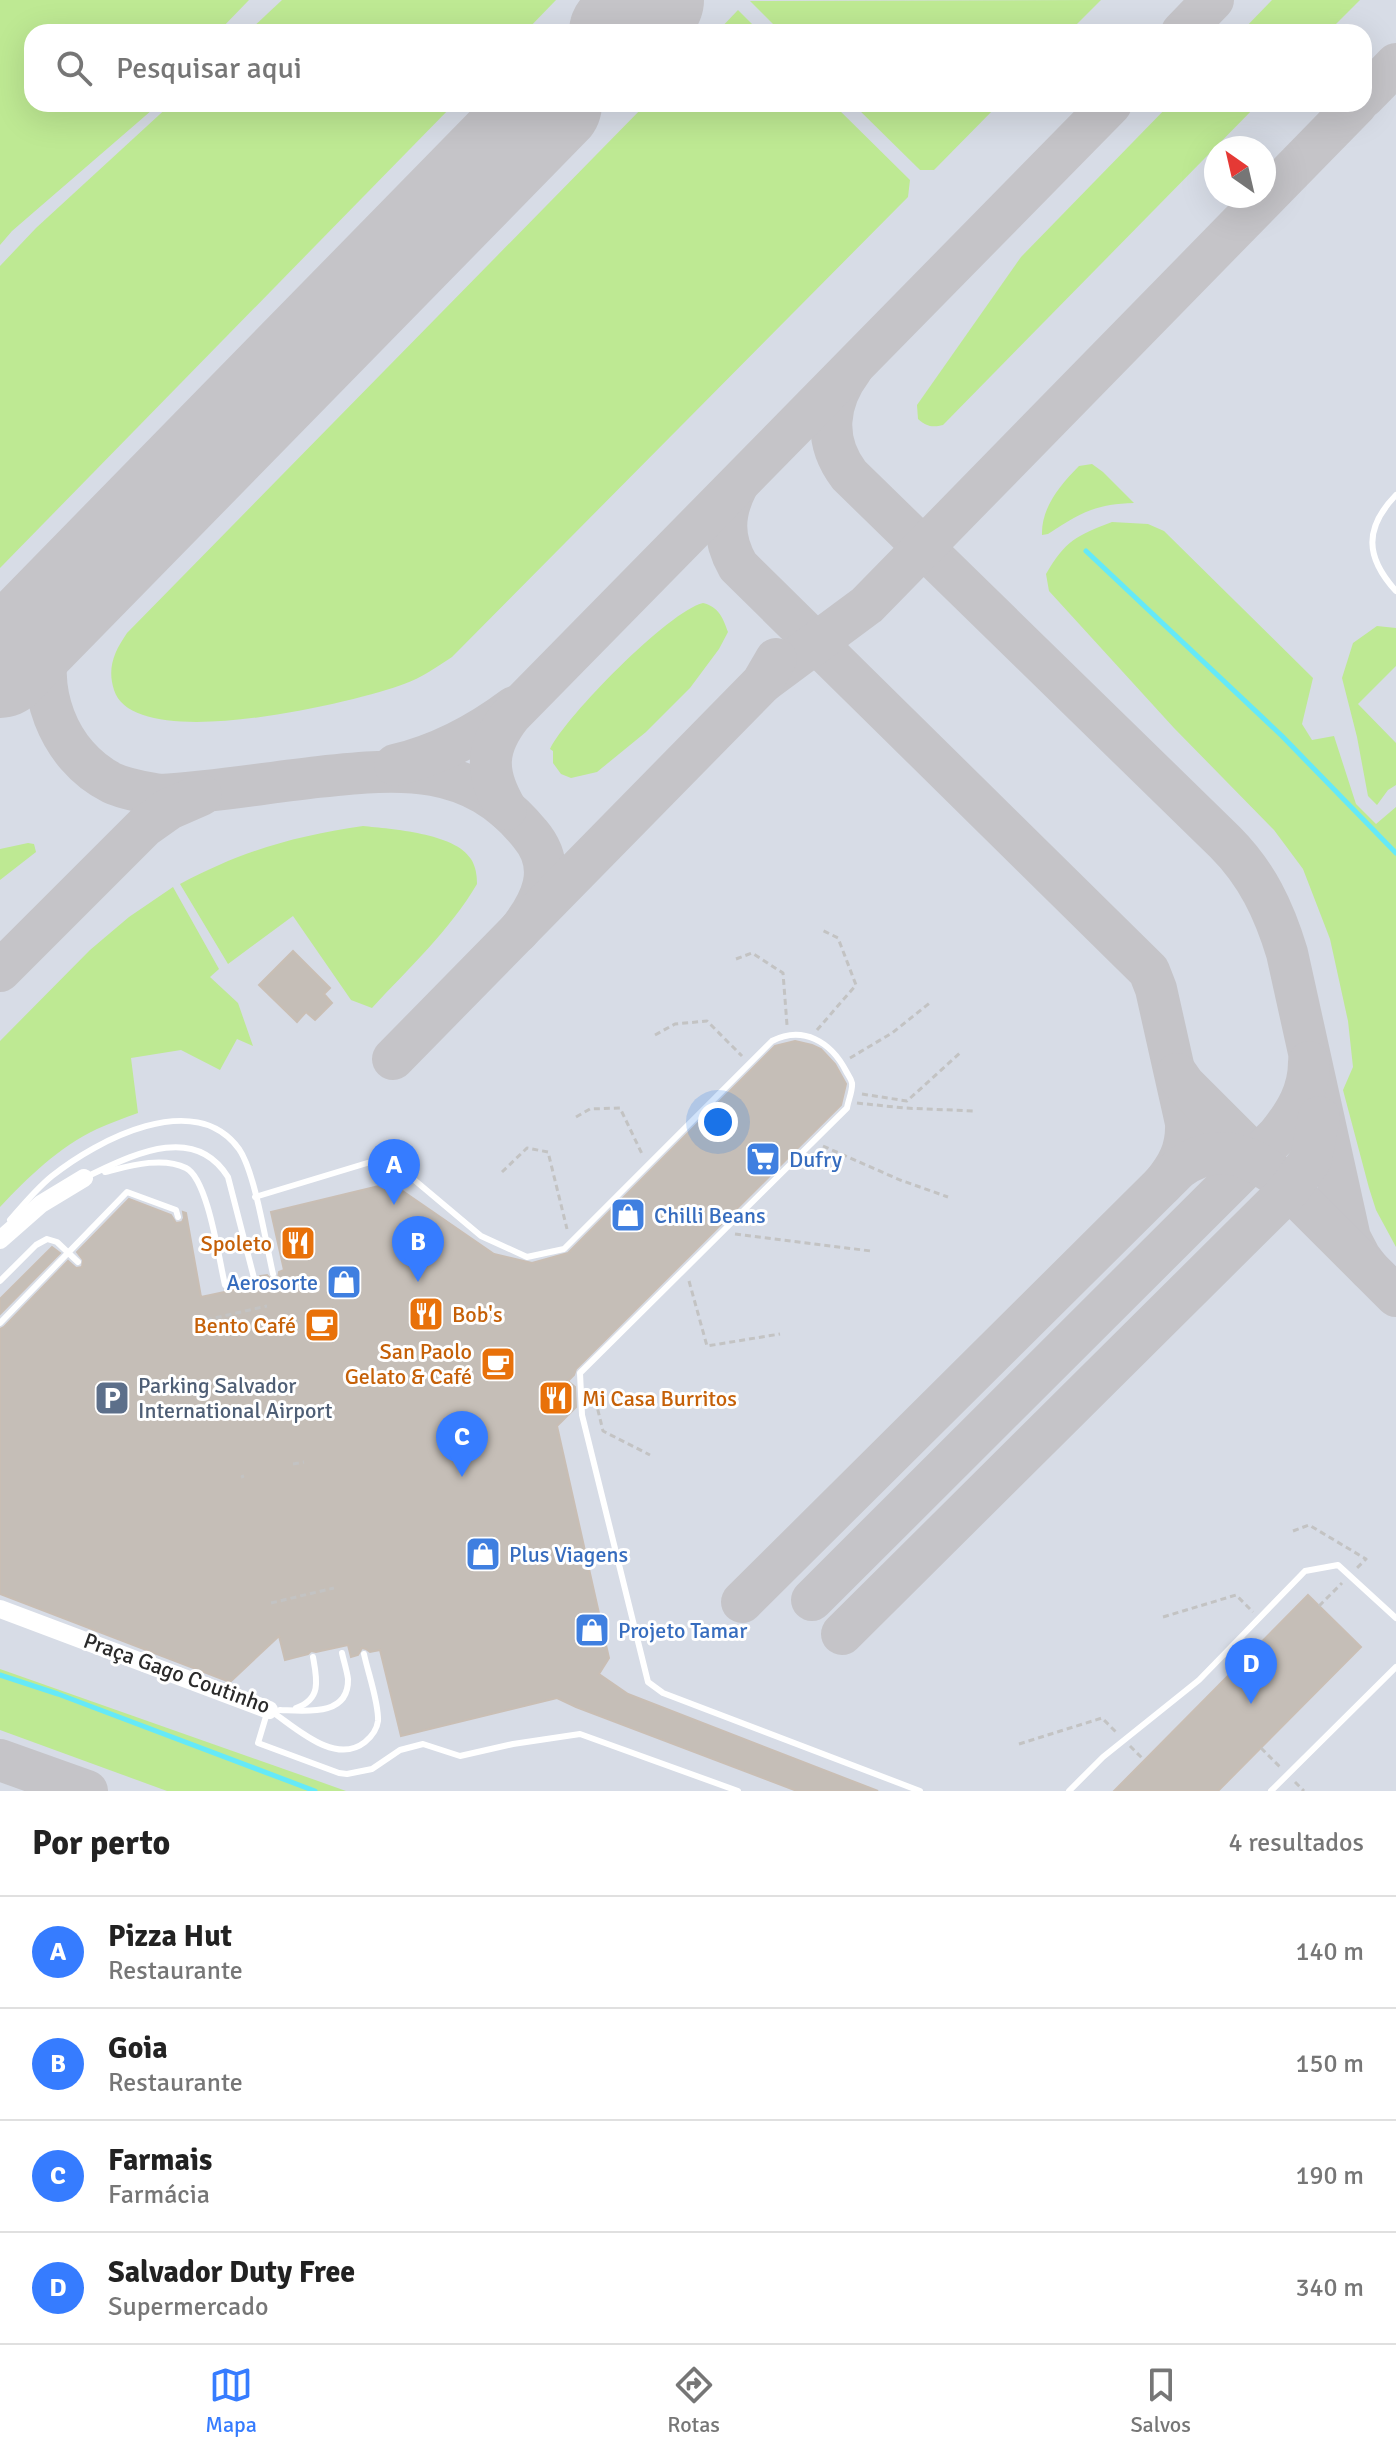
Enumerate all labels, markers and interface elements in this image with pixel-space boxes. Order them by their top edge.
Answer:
search box [24,24,1372,112]
icon: search [52,46,96,90]
text: Pesquisar aqui [116,50,302,87]
north arrow [1204,136,1276,208]
your location [698,1102,738,1142]
pin: A [368,1139,420,1205]
supermarket icon: Dufry [744,1140,782,1178]
place label: Dufry [789,1146,843,1173]
shop icon: Chilli Beans [609,1196,647,1234]
place label: Chilli Beans [654,1202,766,1229]
pin: B [392,1216,444,1282]
restaurant icon: Spoleto [279,1224,317,1262]
place label: Spoleto [200,1230,272,1257]
shop icon: Aerosorte [325,1263,363,1301]
place label: Aerosorte [226,1269,318,1296]
restaurant icon: Bob's [407,1295,445,1333]
place label: Bob's [452,1301,503,1328]
cafe icon: Bento Café [303,1306,341,1344]
place label: Bento Café [193,1312,296,1339]
place label: San Paolo Gelato & Café [345,1338,472,1390]
cafe icon: San Paolo Gelato & Café [479,1345,517,1383]
place label: Parking Salvador International Airport [138,1372,333,1424]
parking icon: Parking Salvador International Airport [93,1379,131,1417]
restaurant icon: Mi Casa Burritos [537,1379,575,1417]
place label: Mi Casa Burritos [582,1385,737,1412]
pin: C [436,1411,488,1477]
shop icon: Plus Viagens [464,1535,502,1573]
place label: Plus Viagens [509,1541,628,1568]
shop icon: Projeto Tamar [573,1611,611,1649]
place label: Projeto Tamar [618,1617,747,1644]
street label: Praça Gago Coutinho [80,1627,274,1719]
pin: D [1225,1638,1277,1704]
text: Por perto [32,1822,170,1864]
text: 4 resultados [1228,1827,1364,1859]
text: Pizza Hut [108,1918,232,1955]
text: A [50,1936,66,1968]
text: 140 m [1295,1936,1364,1968]
text: Restaurante [108,1955,243,1987]
text: Goia [108,2030,168,2067]
text: B [50,2048,66,2080]
text: 150 m [1295,2048,1364,2080]
text: Restaurante [108,2067,243,2099]
text: Farmais [108,2142,212,2179]
text: C [50,2160,66,2192]
text: 190 m [1295,2160,1364,2192]
text: Farmácia [108,2179,210,2211]
text: Salvador Duty Free [108,2254,355,2291]
text: D [49,2272,67,2304]
text: 340 m [1295,2272,1364,2304]
text: Supermercado [108,2291,268,2323]
tab: Mapa [205,2363,257,2438]
tab: Rotas [667,2363,720,2438]
tab: Salvos [1130,2363,1191,2438]

